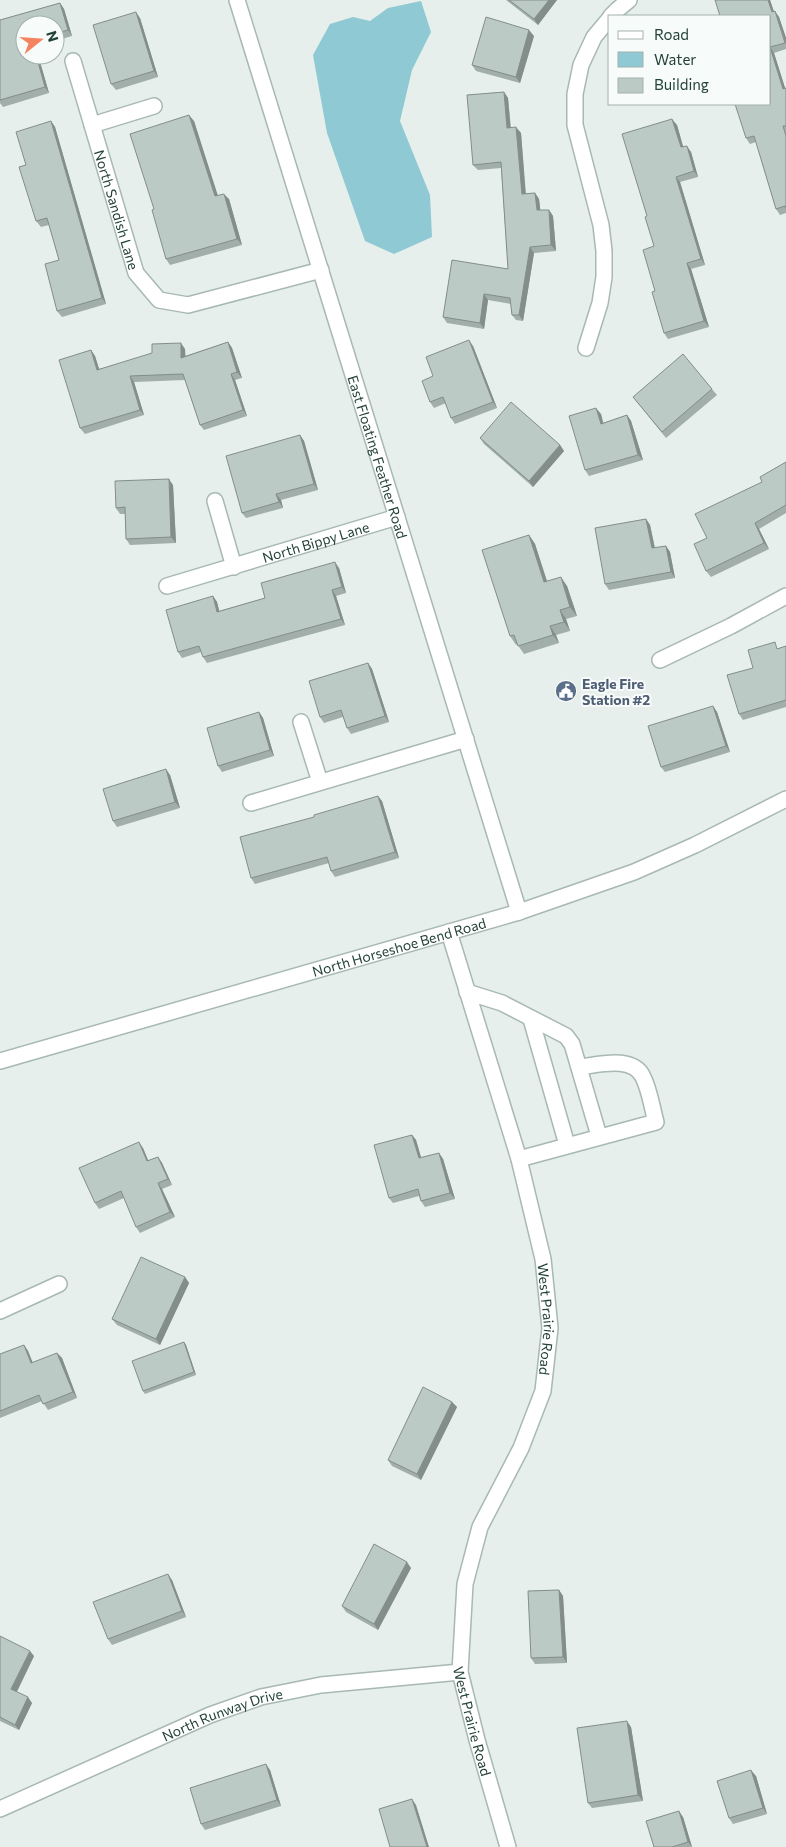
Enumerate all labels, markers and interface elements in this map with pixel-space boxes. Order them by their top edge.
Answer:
north arrow [15,15,65,65]
legend [608,15,771,105]
text: Road [654,25,689,43]
text: N [43,29,63,44]
text: Water [654,50,696,68]
text: Building [654,75,709,93]
street label: North Sandish Lane [91,148,143,271]
street label: East Floating Feather Road [345,373,411,540]
street label: North Bippy Lane [260,517,371,566]
place label: Eagle Fire Station #2 [582,675,650,708]
public building icon: Eagle Fire Station #2 [554,679,578,703]
street label: North Horseshoe Bend Road [310,914,488,979]
street label: West Prairie Road [535,1262,559,1376]
street label: West Prairie Road [450,1664,495,1778]
street label: North Runway Drive [159,1684,284,1744]

